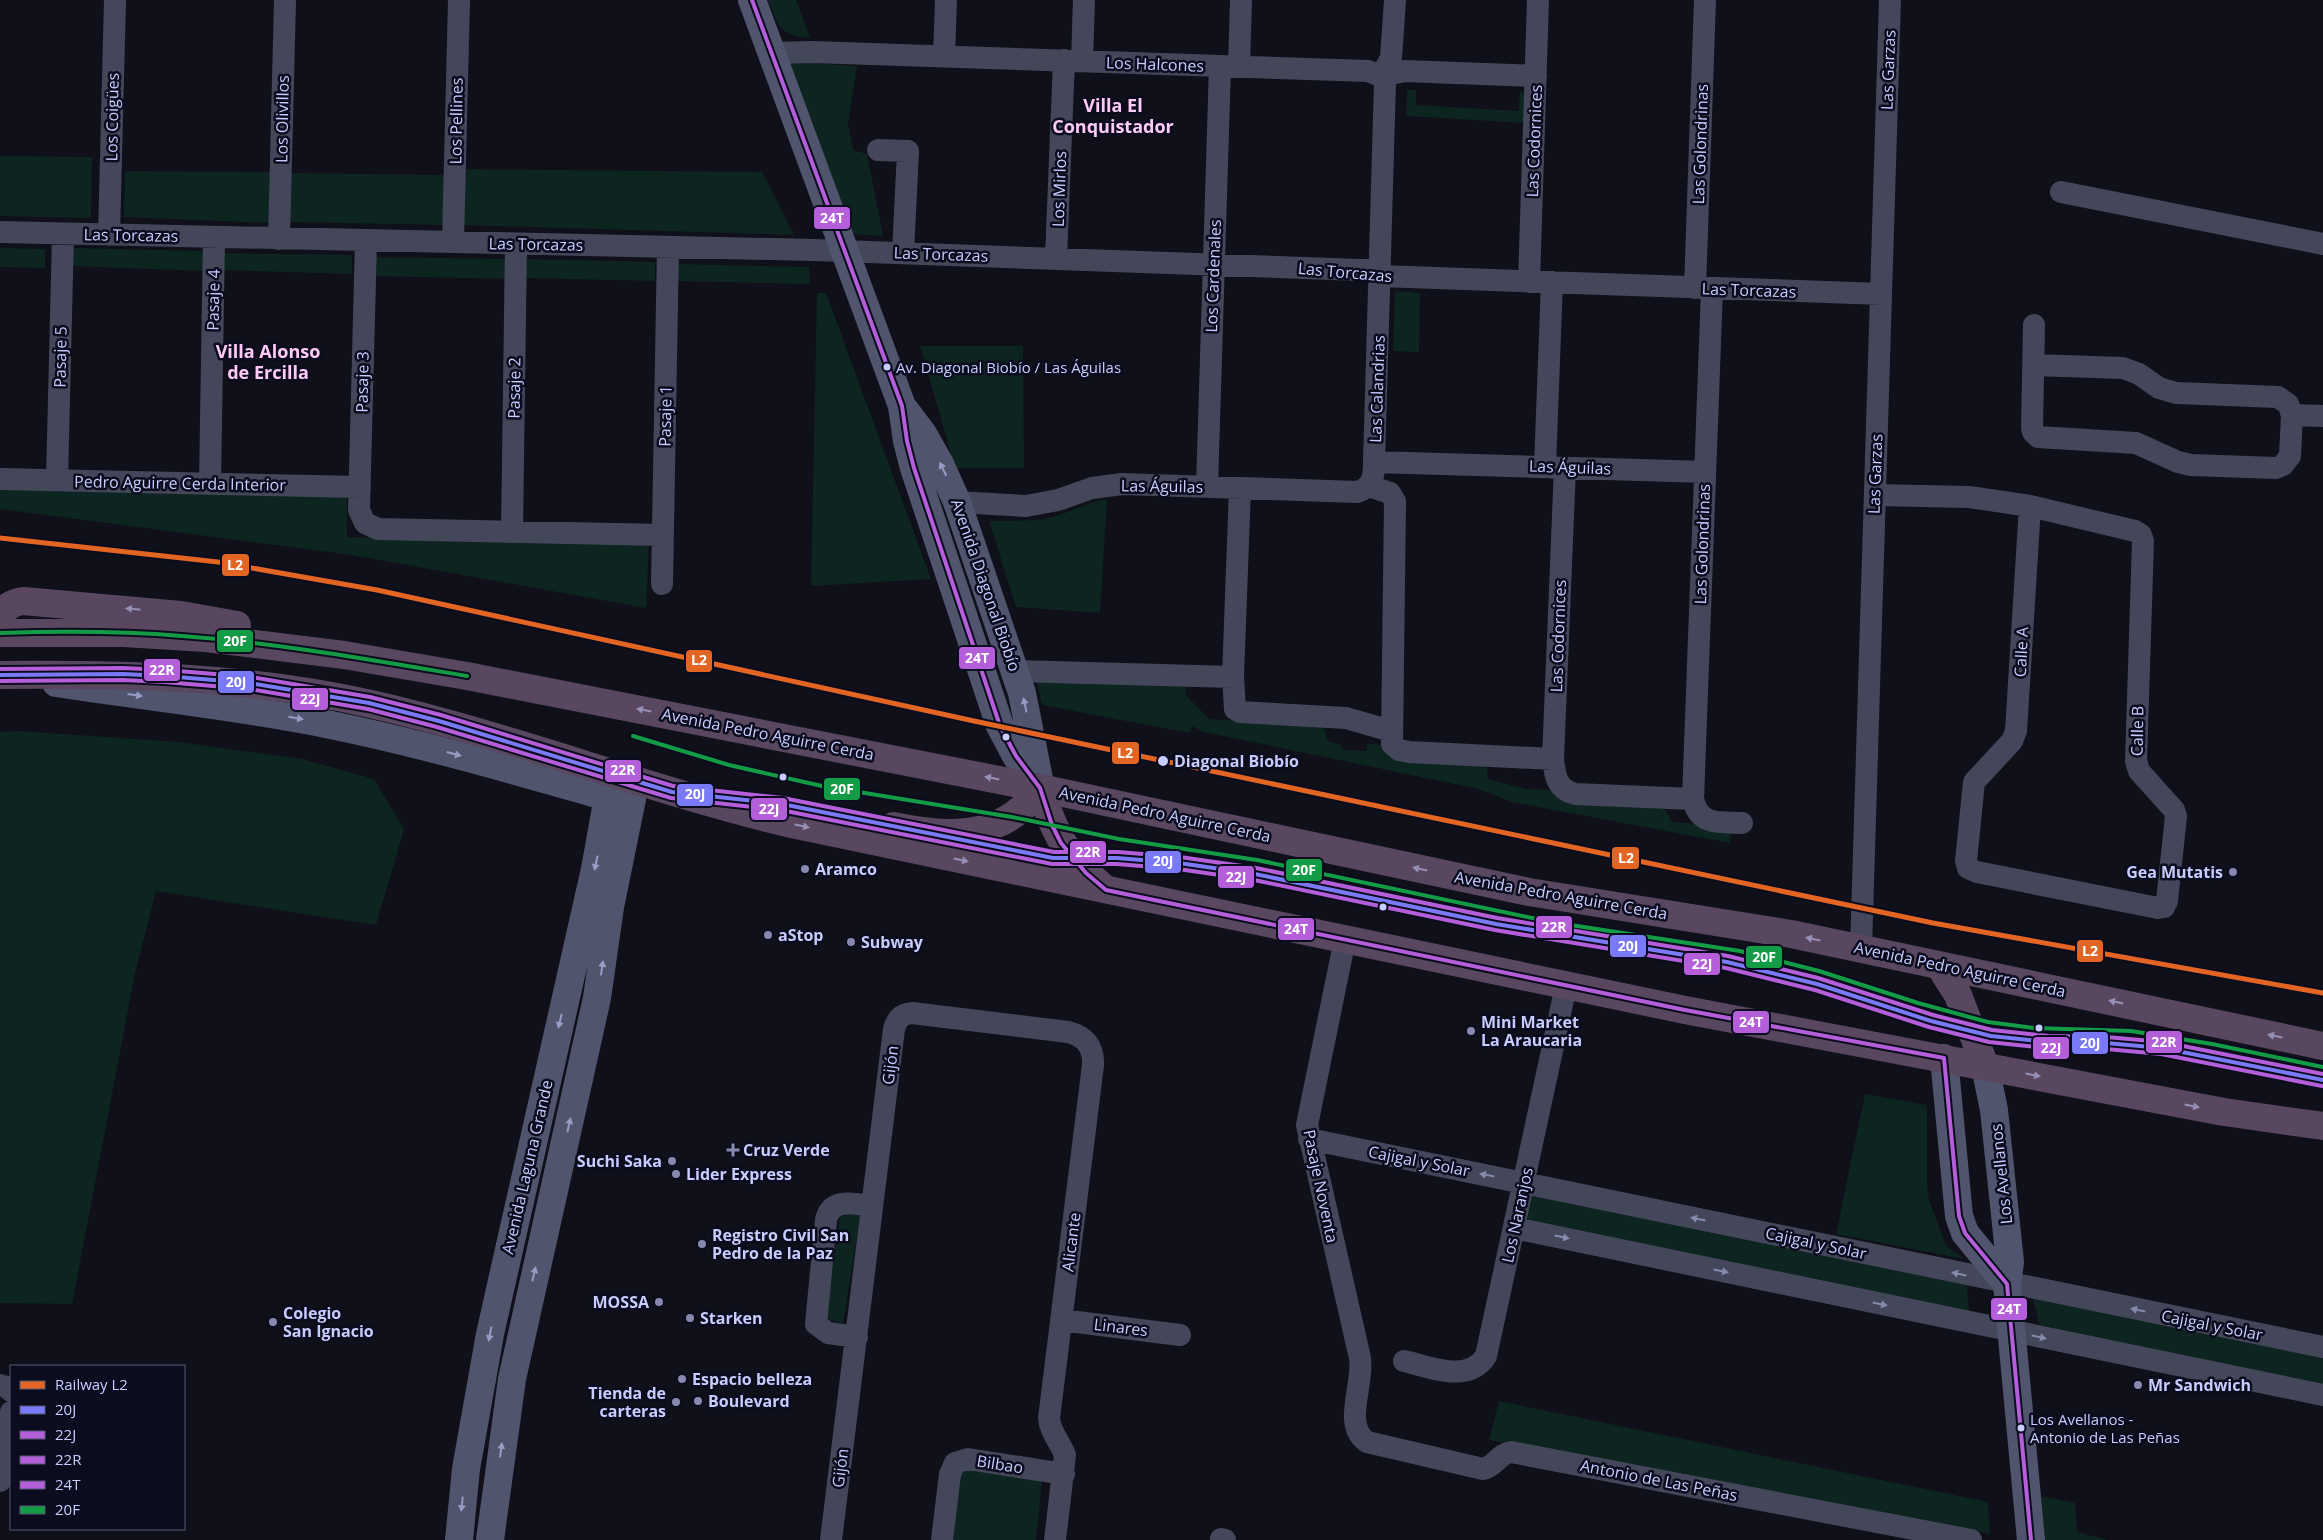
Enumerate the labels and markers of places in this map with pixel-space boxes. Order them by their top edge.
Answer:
place label: Av. Diagonal Biobío / Las Águilas [896,357,1121,377]
marker: Av. Diagonal Biobío / Las Águilas [882,362,892,372]
unlabelled marker [1001,732,1011,742]
place label: Diagonal Biobío [1174,750,1299,772]
marker: Diagonal Biobío [1156,754,1170,768]
unlabelled marker [778,772,788,782]
place label: Aramco [815,858,877,880]
place label: Gea Mutatis [2126,861,2223,883]
marker: Aramco [799,863,811,875]
marker: Gea Mutatis [2227,866,2239,878]
unlabelled marker [1378,902,1388,912]
place label: aStop [778,924,823,946]
marker: aStop [762,929,774,941]
place label: Subway [861,931,924,953]
marker: Subway [845,936,857,948]
place label: Mini Market La Araucaria [1481,1011,1582,1051]
unlabelled marker [2034,1023,2044,1033]
marker: Mini Market La Araucaria [1465,1025,1477,1037]
place label: Cruz Verde [743,1139,830,1161]
marker: Cruz Verde [727,1144,739,1156]
place label: Suchi Saka [577,1150,662,1172]
marker: Suchi Saka [666,1155,678,1167]
place label: Lider Express [686,1163,792,1185]
marker: Lider Express [670,1168,682,1180]
place label: Registro Civil San Pedro de la Paz [712,1224,849,1264]
marker: Registro Civil San Pedro de la Paz [696,1238,708,1250]
place label: MOSSA [593,1291,650,1313]
marker: MOSSA [653,1296,665,1308]
place label: Colegio San Ignacio [283,1302,374,1342]
place label: Starken [700,1307,763,1329]
marker: Starken [684,1312,696,1324]
marker: Colegio San Ignacio [267,1316,279,1328]
place label: Espacio belleza [692,1368,812,1390]
marker: Espacio belleza [676,1373,688,1385]
place label: Mr Sandwich [2148,1374,2251,1396]
marker: Mr Sandwich [2132,1379,2144,1391]
place label: Tienda de carteras [588,1382,666,1422]
place label: Boulevard [708,1390,790,1412]
marker: Boulevard [692,1395,704,1407]
marker: Tienda de carteras [670,1396,682,1408]
place label: Los Avellanos - Antonio de Las Peñas [2030,1409,2180,1447]
marker: Los Avellanos - Antonio de Las Peñas [2016,1423,2026,1433]

